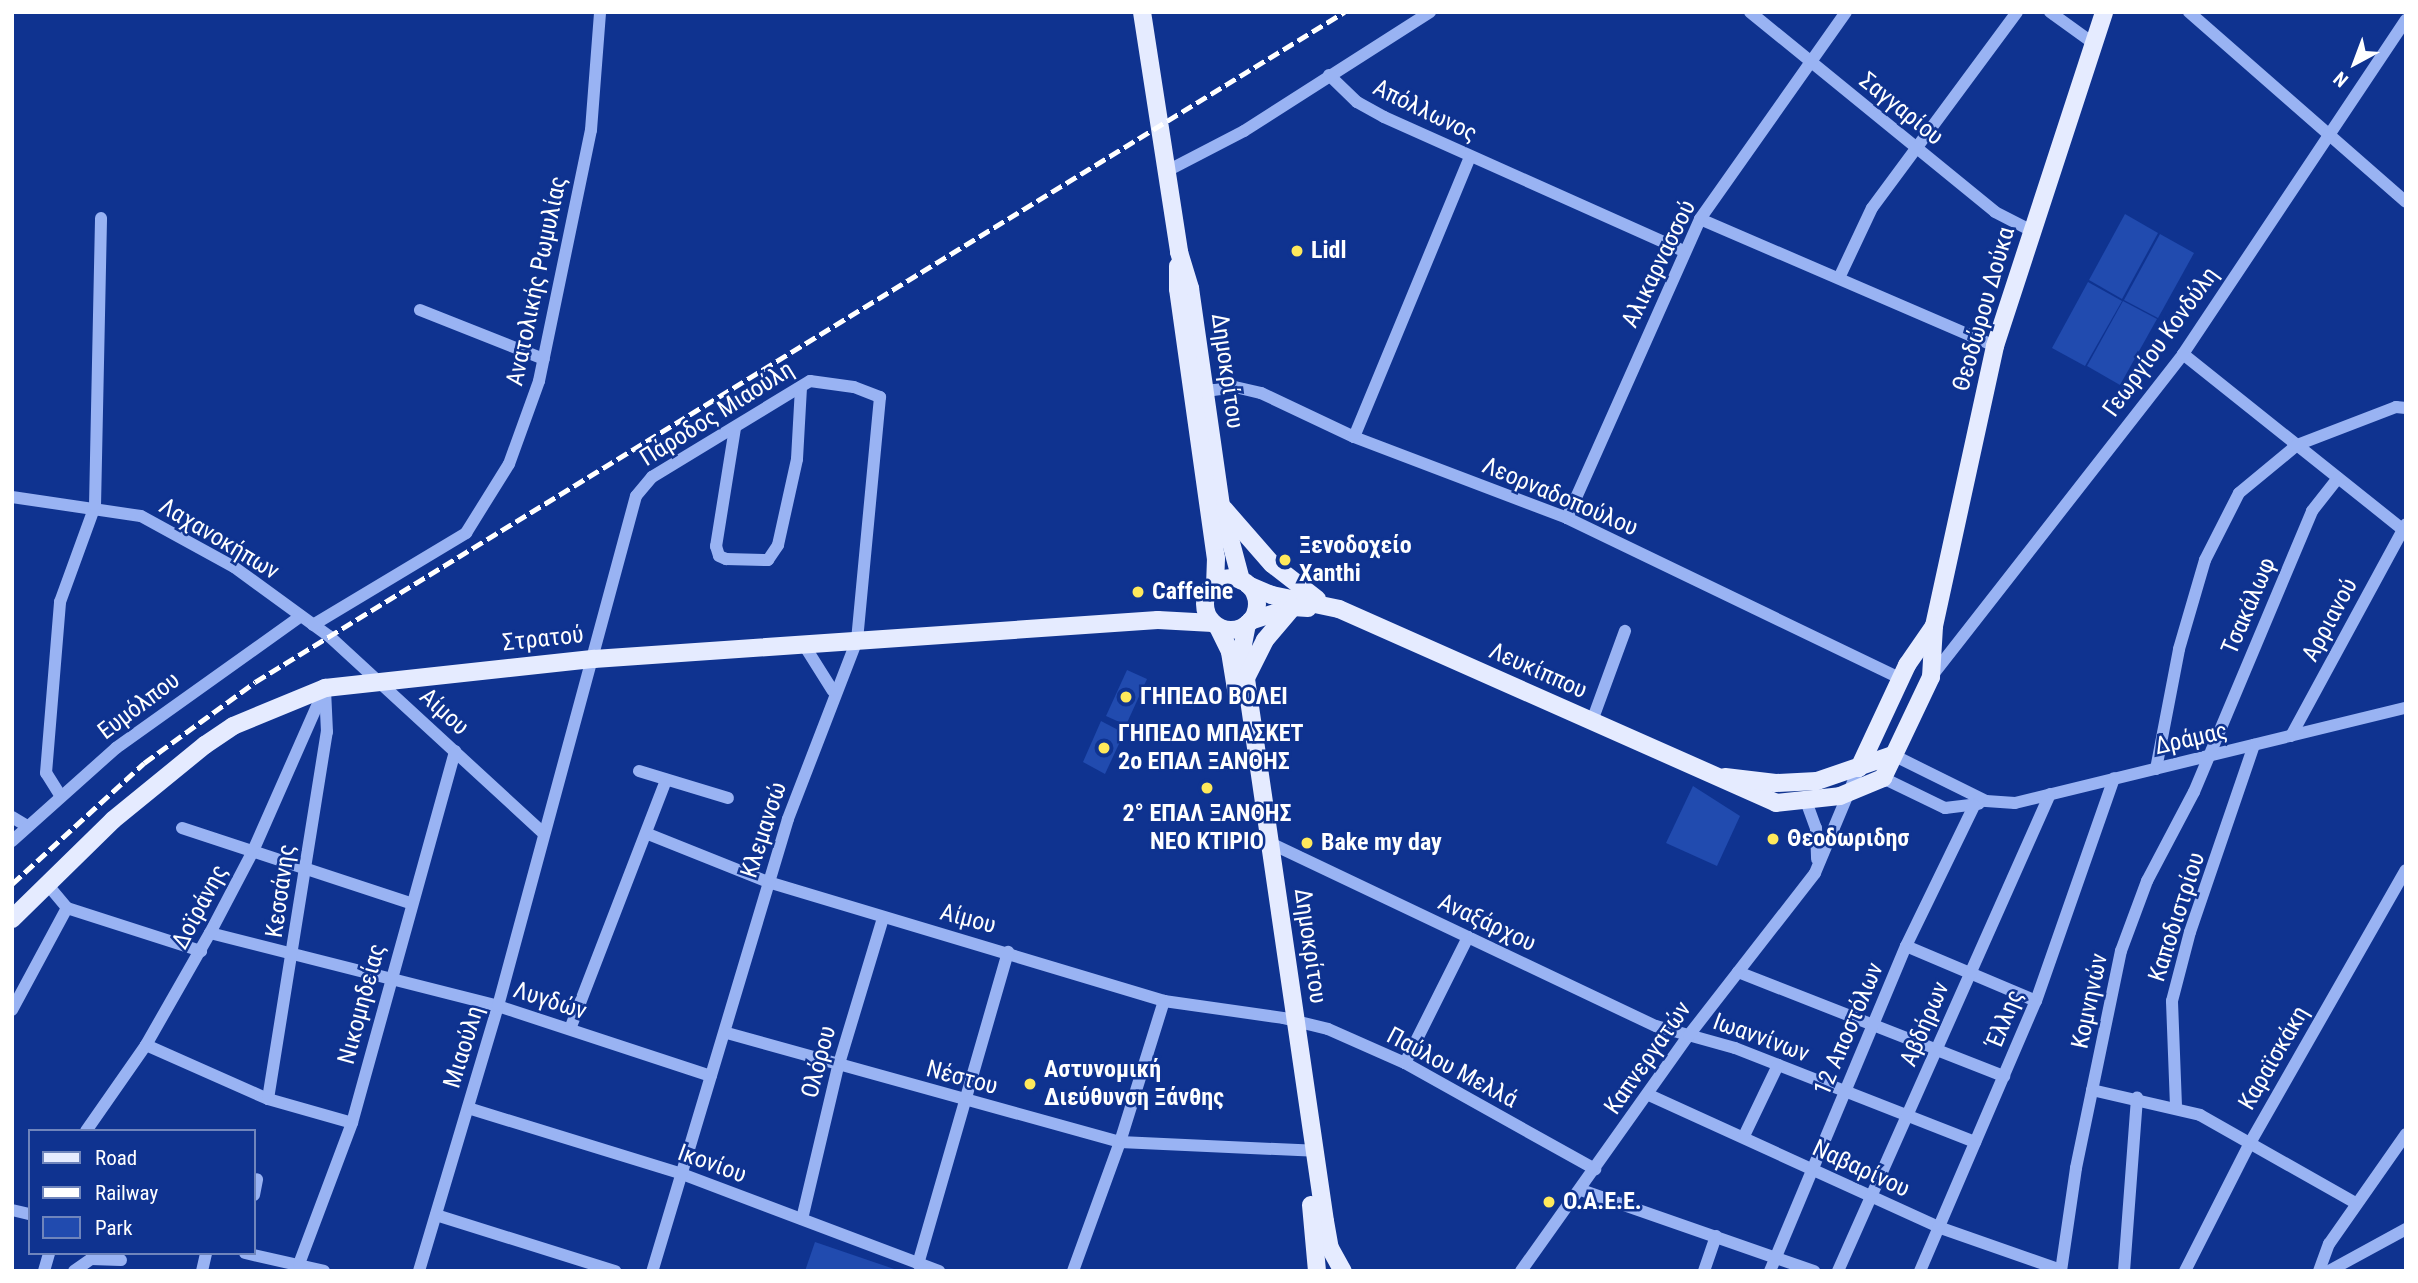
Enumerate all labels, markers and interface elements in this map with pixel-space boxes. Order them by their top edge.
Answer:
north arrow [2320,28,2390,98]
street label: Σαγγαρίου [1853,66,1949,152]
text: N [2329,67,2353,92]
street label: Απόλλωνος [1368,73,1482,149]
street label: Ανατολικής Ρωμυλίας [501,174,573,388]
street label: Αλικαρνασσού [1616,196,1702,332]
street label: Θεοδώρου Δούκα [1947,224,2021,394]
place label: Lidl [1311,237,1346,265]
marker: Lidl [1289,243,1305,259]
street label: Γεωργίου Κονδύλη [2097,262,2225,422]
street label: Δημοκρίτου [1205,312,1249,430]
street label: Πάροδος Μιαούλη [635,355,799,473]
street label: Λεορναδοπούλου [1478,451,1642,543]
street label: Λαχανοκήπων [154,492,284,586]
place label: Ξενοδοχείο Xanthi [1299,532,1412,588]
marker: Ξενοδοχείο Xanthi [1277,552,1293,568]
street label: Τσακάλωφ [2216,553,2282,659]
street label: Αρριανού [2296,573,2364,667]
place label: Caffeine [1152,578,1233,606]
marker: Caffeine [1130,584,1146,600]
street label: Στρατού [501,620,585,658]
street label: Λευκίππου [1485,637,1591,705]
street label: Ευμόλπου [92,666,186,746]
street label: Αίμου [413,682,475,742]
place label: ΓΗΠΕΔΟ ΒΟΛΕΙ [1140,683,1288,711]
marker: ΓΗΠΕΔΟ ΒΟΛΕΙ [1118,689,1134,705]
street label: Δράμας [2152,717,2230,761]
place label: ΓΗΠΕΔΟ ΜΠΑΣΚΕΤ 2ο ΕΠΑΛ ΞΑΝΘΗΣ [1118,720,1303,776]
marker: ΓΗΠΕΔΟ ΜΠΑΣΚΕΤ 2ο ΕΠΑΛ ΞΑΝΘΗΣ [1096,740,1112,756]
street label: Κλεμανσώ [735,778,793,882]
marker: 2° ΕΠΑΛ ΞΑΝΘΗΣ ΝΕΟ ΚΤΙΡΙΟ [1199,780,1215,796]
place label: 2° ΕΠΑΛ ΞΑΝΘΗΣ ΝΕΟ ΚΤΙΡΙΟ [1122,800,1292,856]
place label: Θεοδωριδησ [1787,825,1909,853]
place label: Bake my day [1321,829,1442,857]
marker: Θεοδωριδησ [1765,831,1781,847]
marker: Bake my day [1299,835,1315,851]
street label: Κεσσάνης [260,843,302,939]
street label: Καποδιστρίου [2143,849,2211,985]
street label: Δοϊράνης [166,860,234,954]
street label: Δημοκρίτου [1288,887,1332,1005]
street label: Αναξάρχου [1434,888,1540,958]
street label: Αίμου [937,898,999,940]
street label: Νικομηδείας [332,941,392,1067]
street label: Κομνηνών [2066,951,2114,1051]
street label: 12 Αποστόλων [1808,958,1890,1100]
street label: Λυγδών [510,976,590,1026]
street label: Αβδήρων [1894,977,1956,1071]
street label: Έλλης [1980,986,2030,1052]
street label: Καπνεργατών [1599,996,1697,1120]
street label: Καραϊσκάκη [2233,1001,2315,1115]
street label: Μιαούλη [438,1003,490,1091]
street label: Ιωαννίνων [1709,1007,1813,1069]
street label: Παύλου Μελλά [1382,1022,1522,1114]
street label: Ολόρου [796,1023,842,1101]
street label: Νέστου [923,1055,1001,1101]
place label: Αστυνομική Διεύθυνση Ξάνθης [1044,1056,1224,1112]
marker: Αστυνομική Διεύθυνση Ξάνθης [1022,1076,1038,1092]
legend [28,1129,256,1255]
street label: Ναβαρίνου [1808,1134,1914,1204]
street label: Ικονίου [674,1138,750,1190]
text: Road [95,1146,137,1170]
text: Railway [95,1181,158,1205]
place label: Ο.Α.Ε.Ε. [1563,1188,1642,1216]
marker: Ο.Α.Ε.Ε. [1541,1194,1557,1210]
text: Park [95,1216,132,1240]

